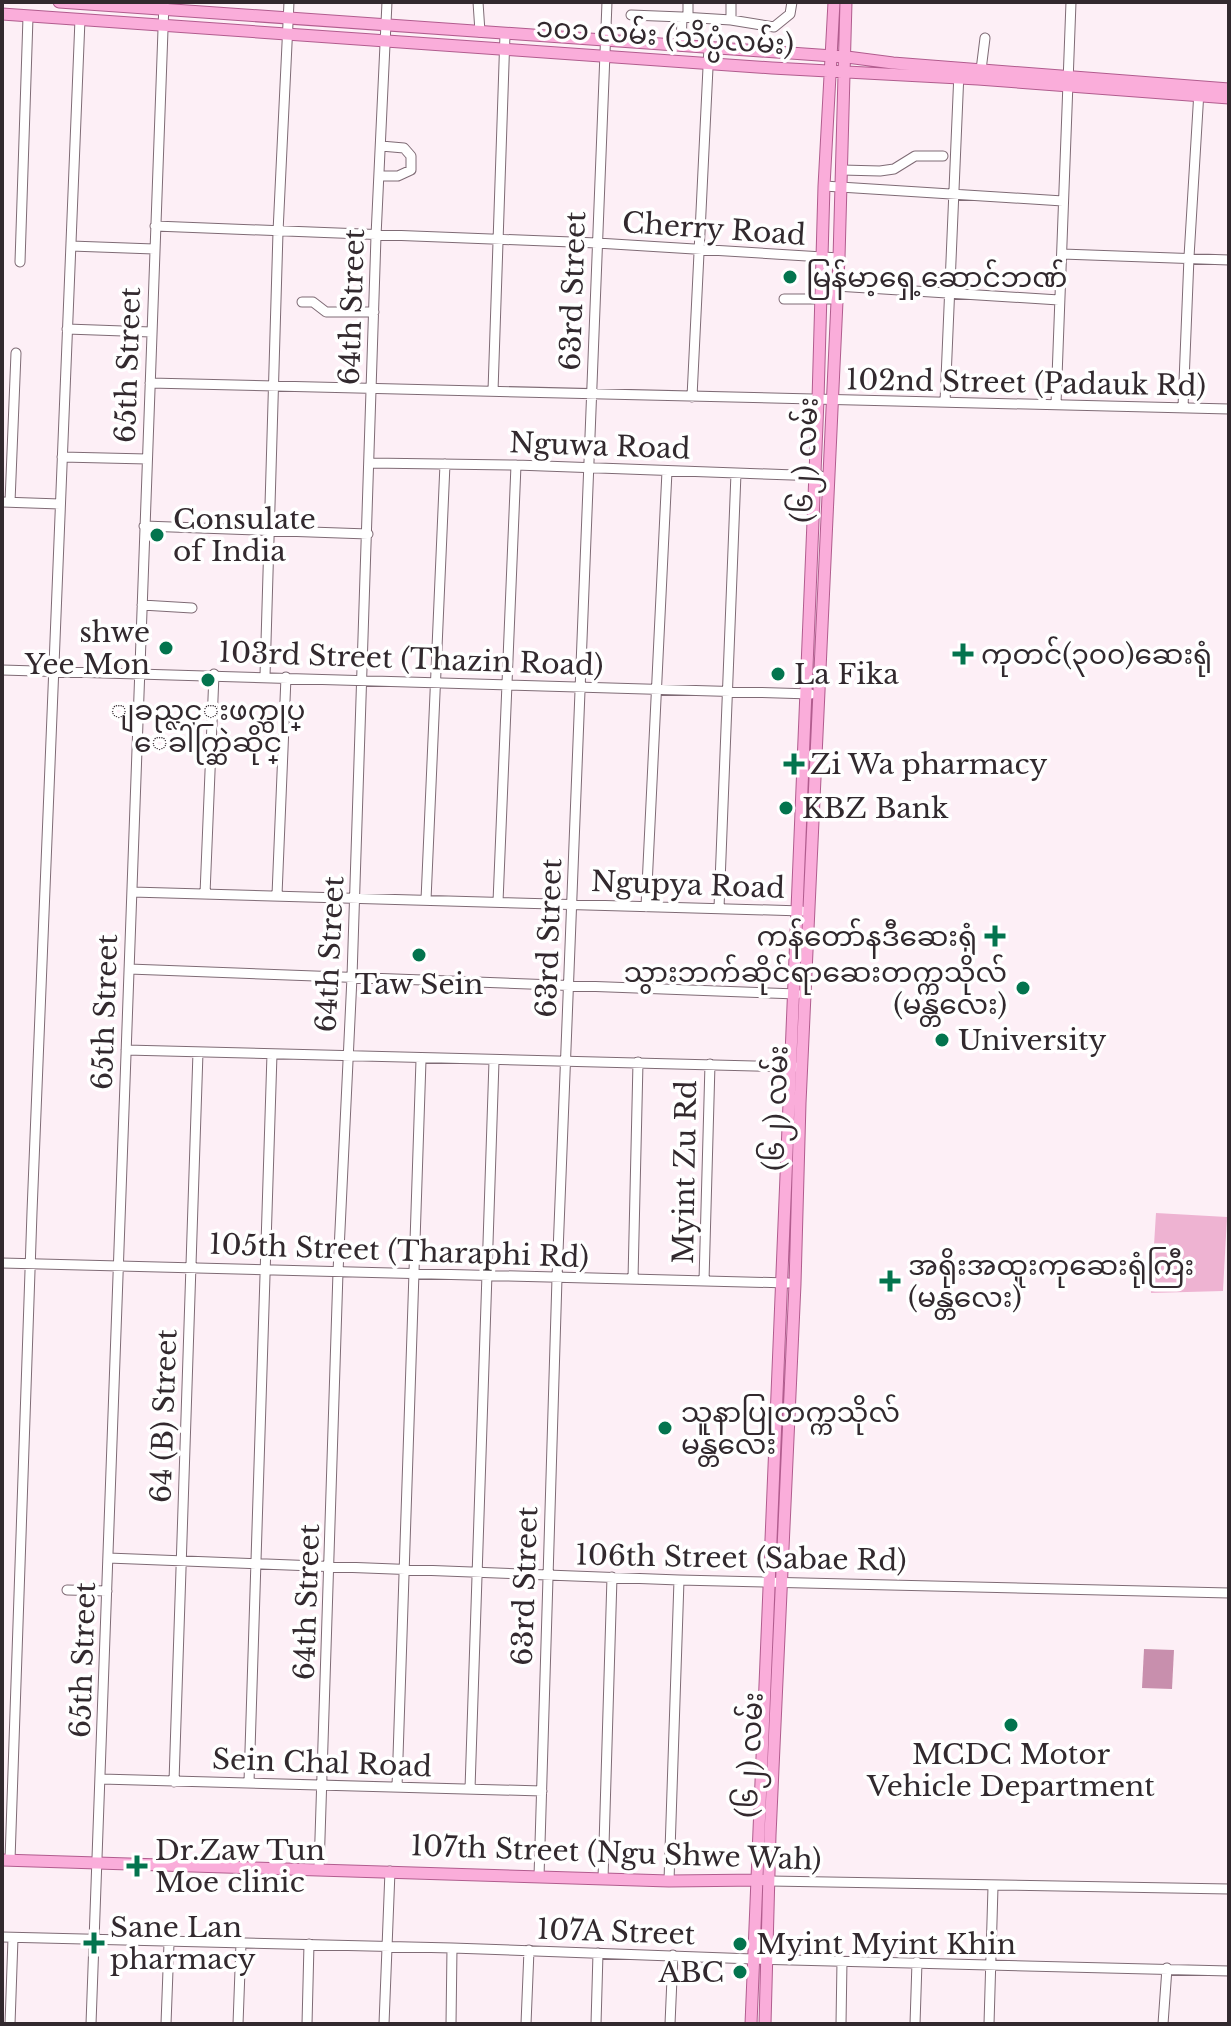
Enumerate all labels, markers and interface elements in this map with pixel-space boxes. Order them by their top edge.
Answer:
street label: ၁၀၁ လမ်း (သိပ္ပံလမ်း) [534,9,795,68]
street label: Cherry Road [621,205,807,253]
street label: 63rd Street [553,210,593,371]
street label: 64th Street [332,228,372,386]
place label: မြန်မာ့ရှေ့ဆောင်ဘဏ် [806,259,1067,300]
marker: မြန်မာ့ရှေ့ဆောင်ဘဏ် [781,268,799,286]
street label: 65th Street [108,286,148,444]
street label: 102nd Street (Padauk Rd) [846,362,1206,404]
street label: (၆၂) လမ်း [783,396,831,524]
street label: Nguwa Road [509,425,691,467]
place label: Consulate of India [173,502,316,569]
marker: Consulate of India [148,526,166,544]
place label: shwe Yee Mon [24,615,150,682]
street label: 103rd Street (Thazin Road) [218,635,604,683]
place label: ကုတင်(၃၀၀)ဆေးရုံ [981,636,1212,677]
marker: shwe Yee Mon [157,639,175,657]
marker: ကုတင်(၃၀၀)ဆေးရုံ [952,643,974,665]
place label: La Fika [794,657,899,692]
marker: La Fika [769,665,787,683]
marker: ျခည္လင္းဖက္ထုပ္ ေခါက္ဆြဲဆိုင္ [199,671,217,689]
place label: ျခည္လင္းဖက္ထုပ္ ေခါက္ဆြဲဆိုင္ [111,693,305,765]
place label: Zi Wa pharmacy [810,747,1047,782]
marker: Zi Wa pharmacy [785,755,803,773]
place label: KBZ Bank [802,791,949,826]
marker: KBZ Bank [777,799,795,817]
street label: 63rd Street [529,857,569,1018]
street label: Ngupya Road [591,864,786,906]
street label: 64th Street [308,875,352,1033]
place label: ကန်တော်နဒီဆေးရုံ [757,918,977,959]
marker: ကန်တော်နဒီဆေးရုံ [984,925,1006,947]
street label: 65th Street [85,933,125,1091]
marker: Taw Sein [410,946,428,964]
place label: သွားဘက်ဆိုင်ရာဆေးတက္ကသိုလ် (မန္တလေး) [624,954,1007,1027]
place label: Taw Sein [355,967,483,1002]
marker: သွားဘက်ဆိုင်ရာဆေးတက္ကသိုလ် (မန္တလေး) [1014,979,1032,997]
place label: University [958,1023,1107,1058]
marker: University [933,1031,951,1049]
street label: (၆၂) လမ်း [755,1044,801,1172]
street label: Myint Zu Rd [666,1080,704,1264]
street label: 105th Street (Tharaphi Rd) [209,1227,589,1275]
place label: အရိုးအထူးကုဆေးရုံကြီး (မန္တလေး) [908,1247,1194,1320]
marker: အရိုးအထူးကုဆေးရုံကြီး (မန္တလေး) [879,1270,901,1292]
street label: 64 (B) Street [143,1328,185,1504]
place label: သူနာပြုတက္ကသိုလ် မန္တလေး [681,1394,900,1467]
marker: သူနာပြုတက္ကသိုလ် မန္တလေး [656,1419,674,1437]
street label: 63rd Street [505,1505,545,1666]
street label: 64th Street [287,1523,327,1681]
street label: 106th Street (Sabae Rd) [575,1538,907,1578]
street label: 65th Street [63,1581,103,1739]
street label: (၆၂) လမ်း [728,1691,776,1819]
marker: MCDC Motor Vehicle Department [1002,1716,1020,1734]
place label: MCDC Motor Vehicle Department [866,1737,1155,1804]
street label: Sein Chal Road [212,1742,433,1784]
street label: 107th Street (Ngu Shwe Wah) [410,1828,822,1878]
place label: Dr.Zaw Tun Moe clinic [155,1833,325,1900]
marker: Dr.Zaw Tun Moe clinic [126,1855,148,1877]
place label: Sane Lan pharmacy [110,1910,256,1977]
street label: 107A Street [536,1912,696,1952]
place label: Myint Myint Khin [756,1927,1016,1962]
marker: Sane Lan pharmacy [85,1934,103,1952]
marker: Myint Myint Khin [731,1935,749,1953]
place label: ABC [657,1955,724,1990]
marker: ABC [731,1963,749,1981]

